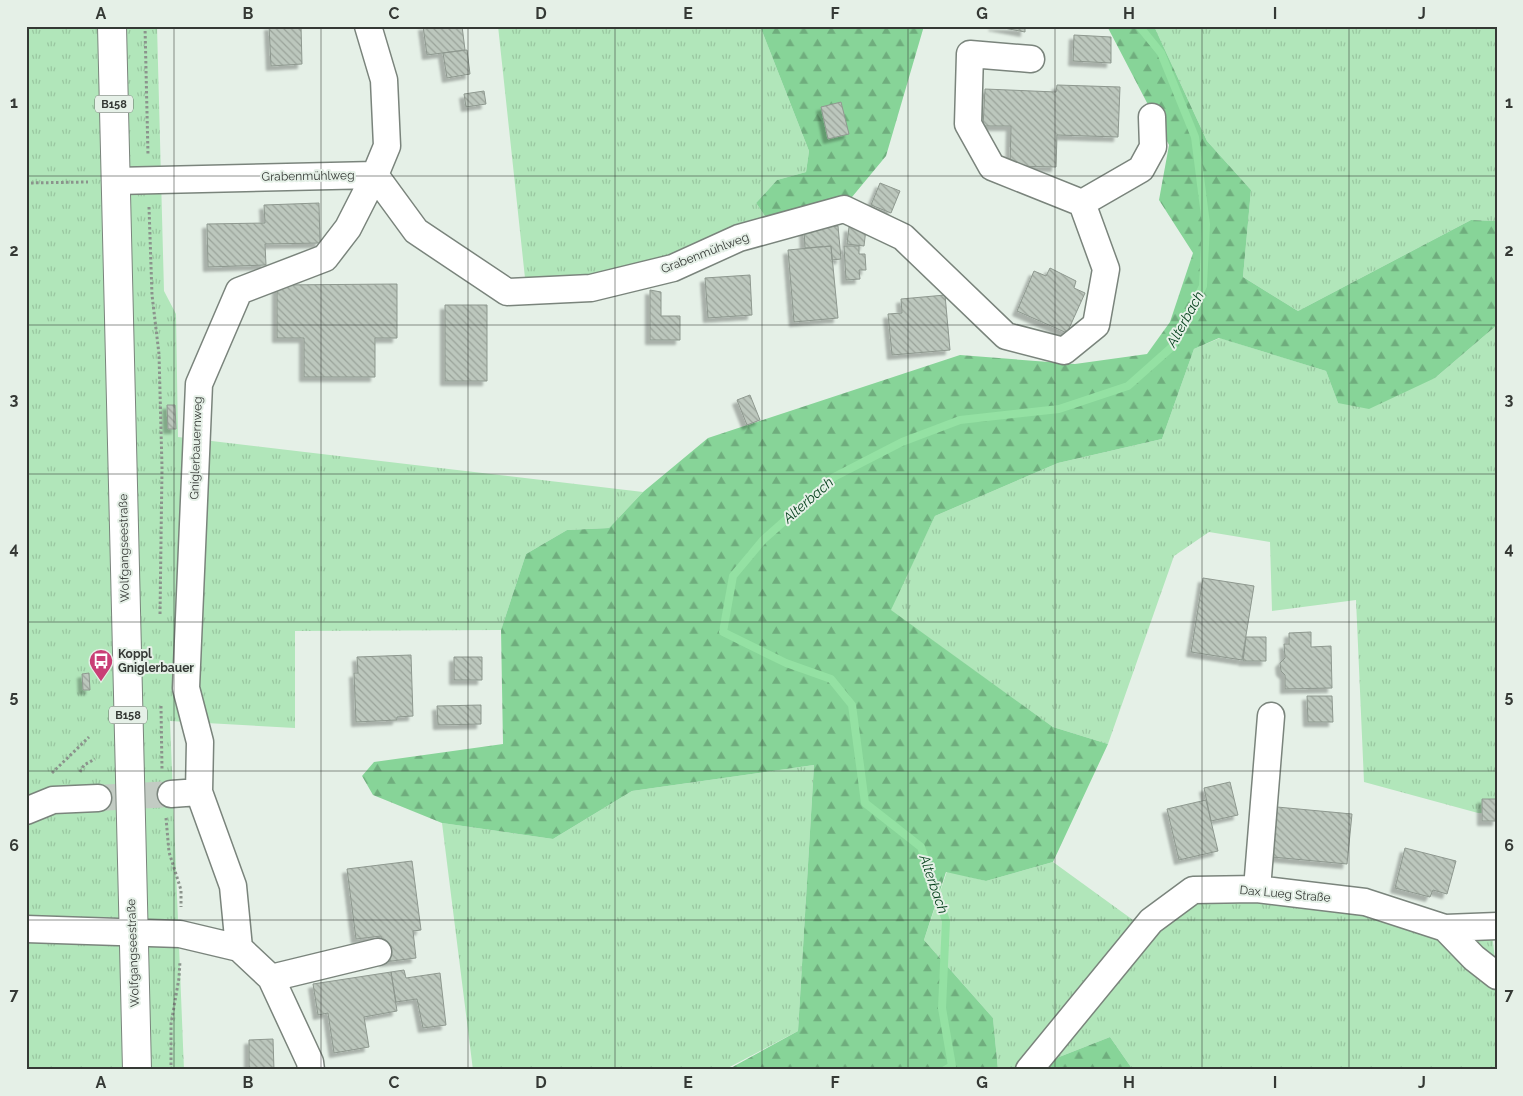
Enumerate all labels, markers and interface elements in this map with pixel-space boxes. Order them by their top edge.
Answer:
text: A [96,4,107,23]
text: B [243,4,254,23]
text: C [389,4,400,23]
text: D [535,4,547,23]
text: E [683,4,693,23]
text: F [830,4,840,23]
text: G [976,4,988,23]
text: H [1123,4,1135,23]
text: I [1273,4,1277,23]
text: J [1418,4,1426,23]
text: 1 [10,93,18,112]
text: 1 [1505,93,1513,112]
road number: B158 [95,96,133,112]
street label: Grabenmühlweg [261,168,355,184]
street label: Grabenmühlweg [659,230,751,276]
text: 2 [9,241,19,260]
text: 2 [1504,241,1514,260]
water label: Alterbach [1163,288,1207,351]
text: 3 [10,390,19,409]
text: 3 [1505,390,1514,409]
street label: Gniglerbauernweg [187,396,205,500]
water label: Alterbach [779,474,836,527]
street label: Wolfgangseestraße [116,494,132,602]
text: 4 [9,539,19,558]
text: 4 [1504,539,1514,558]
place label: Koppl Gniglerbauer [118,647,194,675]
bus stop icon: Koppl Gniglerbauer [88,648,114,682]
text: 5 [10,687,19,706]
text: 5 [1505,687,1514,706]
road number: B158 [109,706,147,724]
text: 6 [9,836,19,855]
text: 6 [1504,836,1514,855]
water label: Alterbach [916,852,952,916]
street label: Dax Lueg Straße [1239,883,1331,905]
street label: Wolfgangseestraße [124,899,142,1007]
text: 7 [10,985,19,1004]
text: 7 [1505,985,1514,1004]
text: A [96,1073,107,1092]
text: B [243,1073,254,1092]
text: C [389,1073,400,1092]
text: D [535,1073,547,1092]
text: E [683,1073,693,1092]
text: F [830,1073,840,1092]
text: G [976,1073,988,1092]
text: H [1123,1073,1135,1092]
text: I [1273,1073,1277,1092]
text: J [1418,1073,1426,1092]

